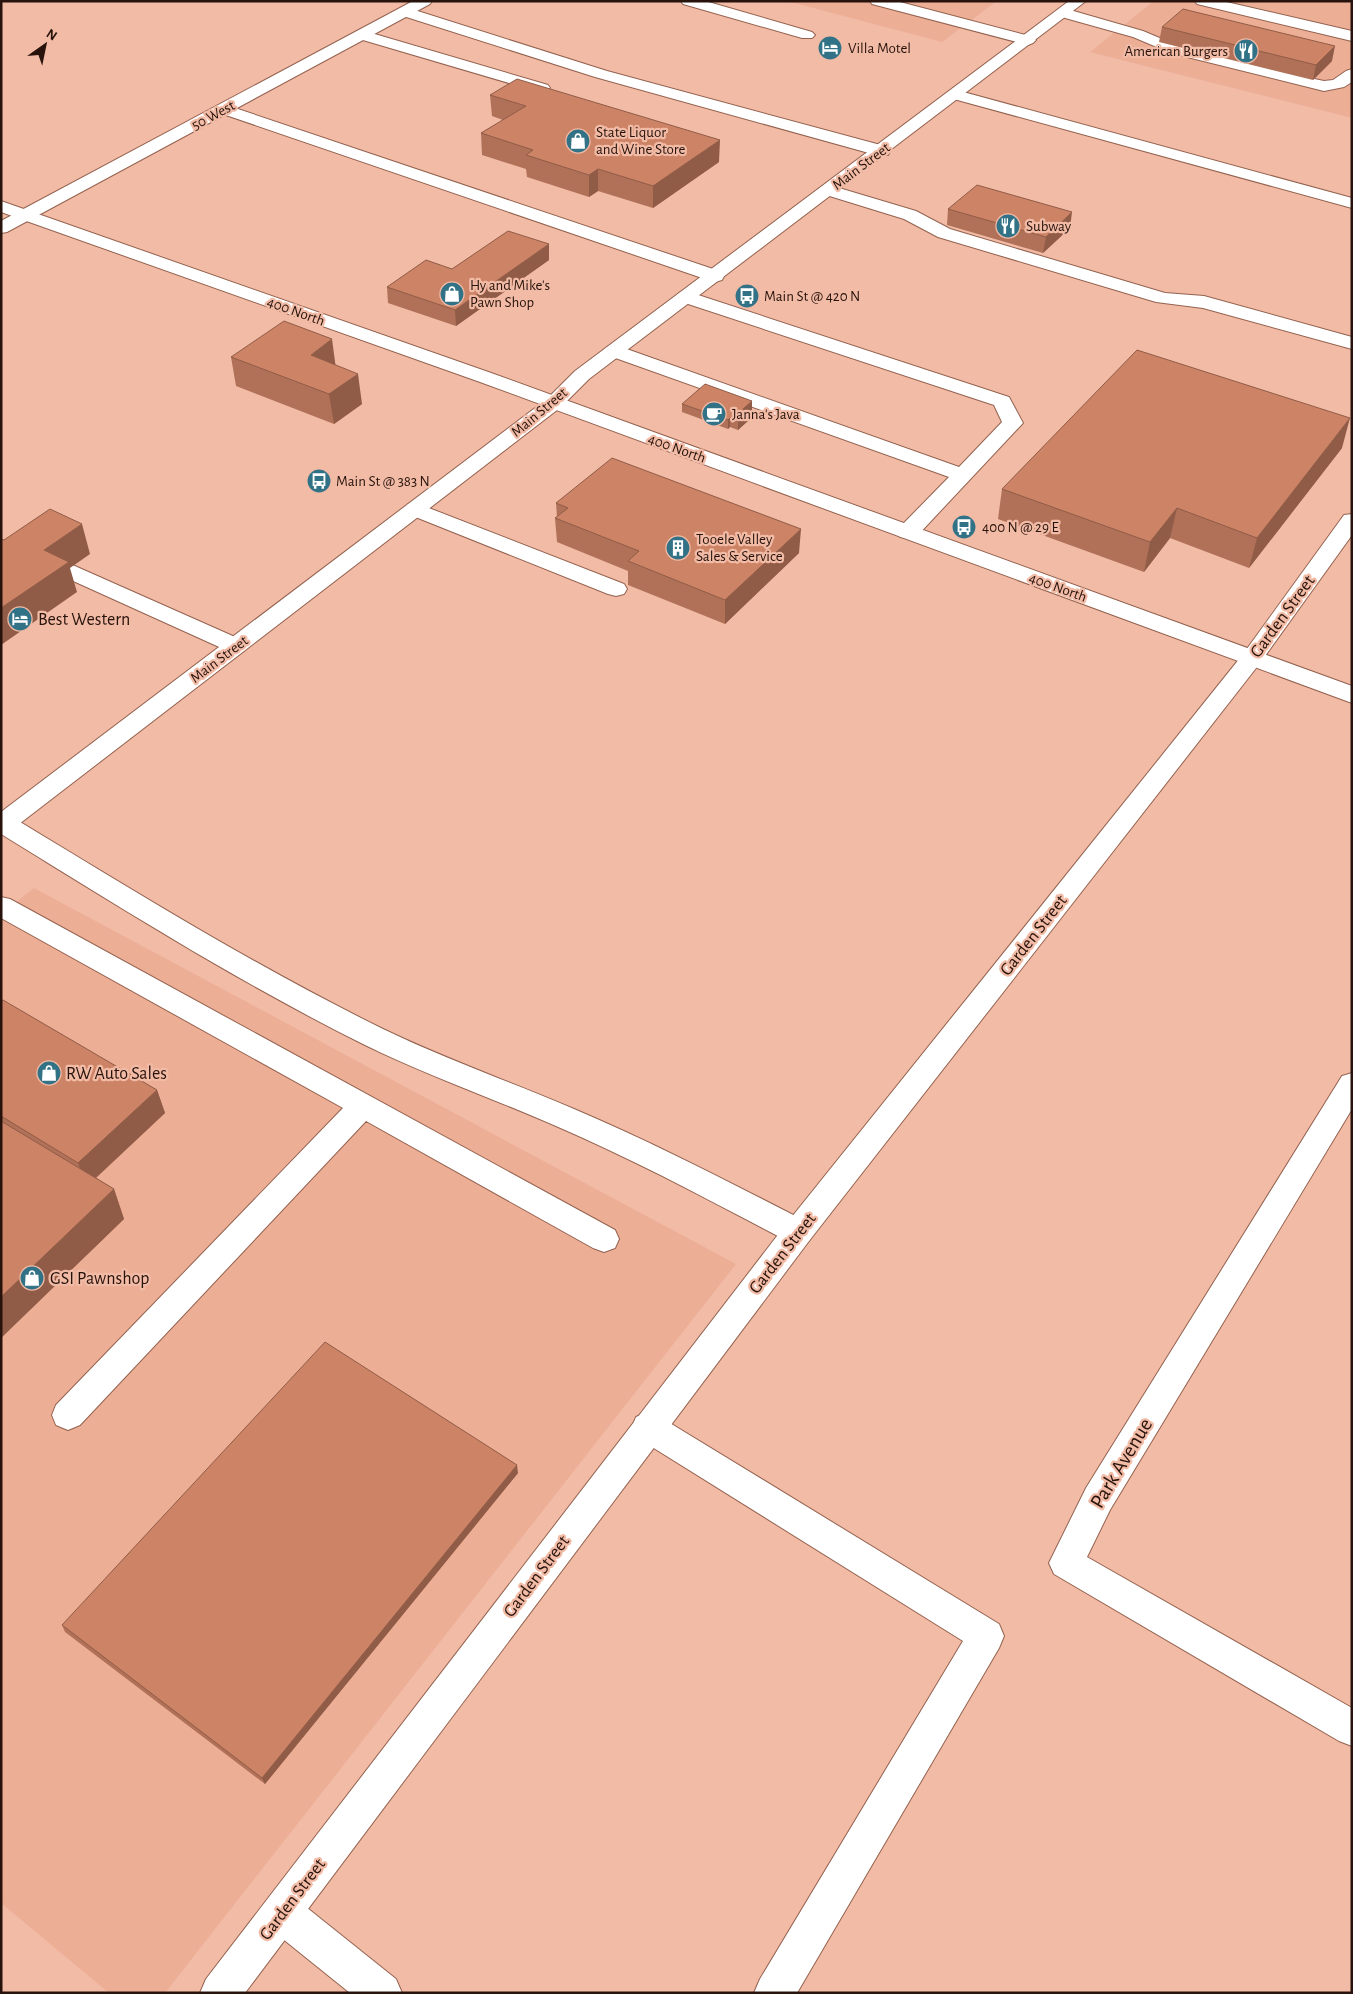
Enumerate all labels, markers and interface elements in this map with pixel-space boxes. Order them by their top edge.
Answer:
north arrow [20,20,70,70]
text: N [44,26,59,43]
hotel icon: Villa Motel [817,35,843,61]
restaurant icon: American Burgers [1233,38,1259,64]
place label: Villa Motel [848,41,911,56]
place label: American Burgers [1124,44,1228,59]
street label: 50 West [189,98,238,133]
place label: State Liquor and Wine Store [596,125,686,157]
shop icon: State Liquor and Wine Store [565,128,591,154]
street label: Main Street [830,140,893,193]
restaurant icon: Subway [995,213,1021,239]
place label: Subway [1026,219,1072,234]
place label: Hy and Mike's Pawn Shop [470,278,550,310]
shop icon: Hy and Mike's Pawn Shop [439,281,465,307]
bus stop icon: Main St @ 420 N [734,283,760,309]
place label: Main St @ 420 N [764,289,860,304]
street label: 400 North [265,294,327,329]
street label: Main Street [509,385,570,440]
cafe icon: Janna's Java [701,401,727,427]
place label: Janna's Java [732,407,800,422]
street label: 400 North [646,431,708,466]
bus stop icon: Main St @ 383 N [306,468,332,494]
place label: Main St @ 383 N [336,474,430,489]
bus stop icon: 400 N @ 29 E [951,514,977,540]
place label: 400 N @ 29 E [982,520,1059,535]
place label: Tooele Valley Sales & Service [696,532,783,564]
building icon: Tooele Valley Sales & Service [665,535,691,561]
street label: 400 North [1027,570,1089,605]
street label: Garden Street [1247,572,1319,661]
hotel icon: Best Western [7,606,33,632]
place label: Best Western [38,611,130,629]
street label: Main Street [188,633,251,686]
street label: Garden Street [997,892,1071,979]
shop icon: RW Auto Sales [36,1060,62,1086]
place label: RW Auto Sales [66,1065,167,1083]
street label: Garden Street [746,1210,820,1297]
shop icon: GSI Pawnshop [19,1265,45,1291]
place label: GSI Pawnshop [50,1270,150,1288]
street label: Park Avenue [1086,1415,1156,1512]
street label: Garden Street [500,1532,573,1621]
street label: Garden Street [256,1855,329,1944]

